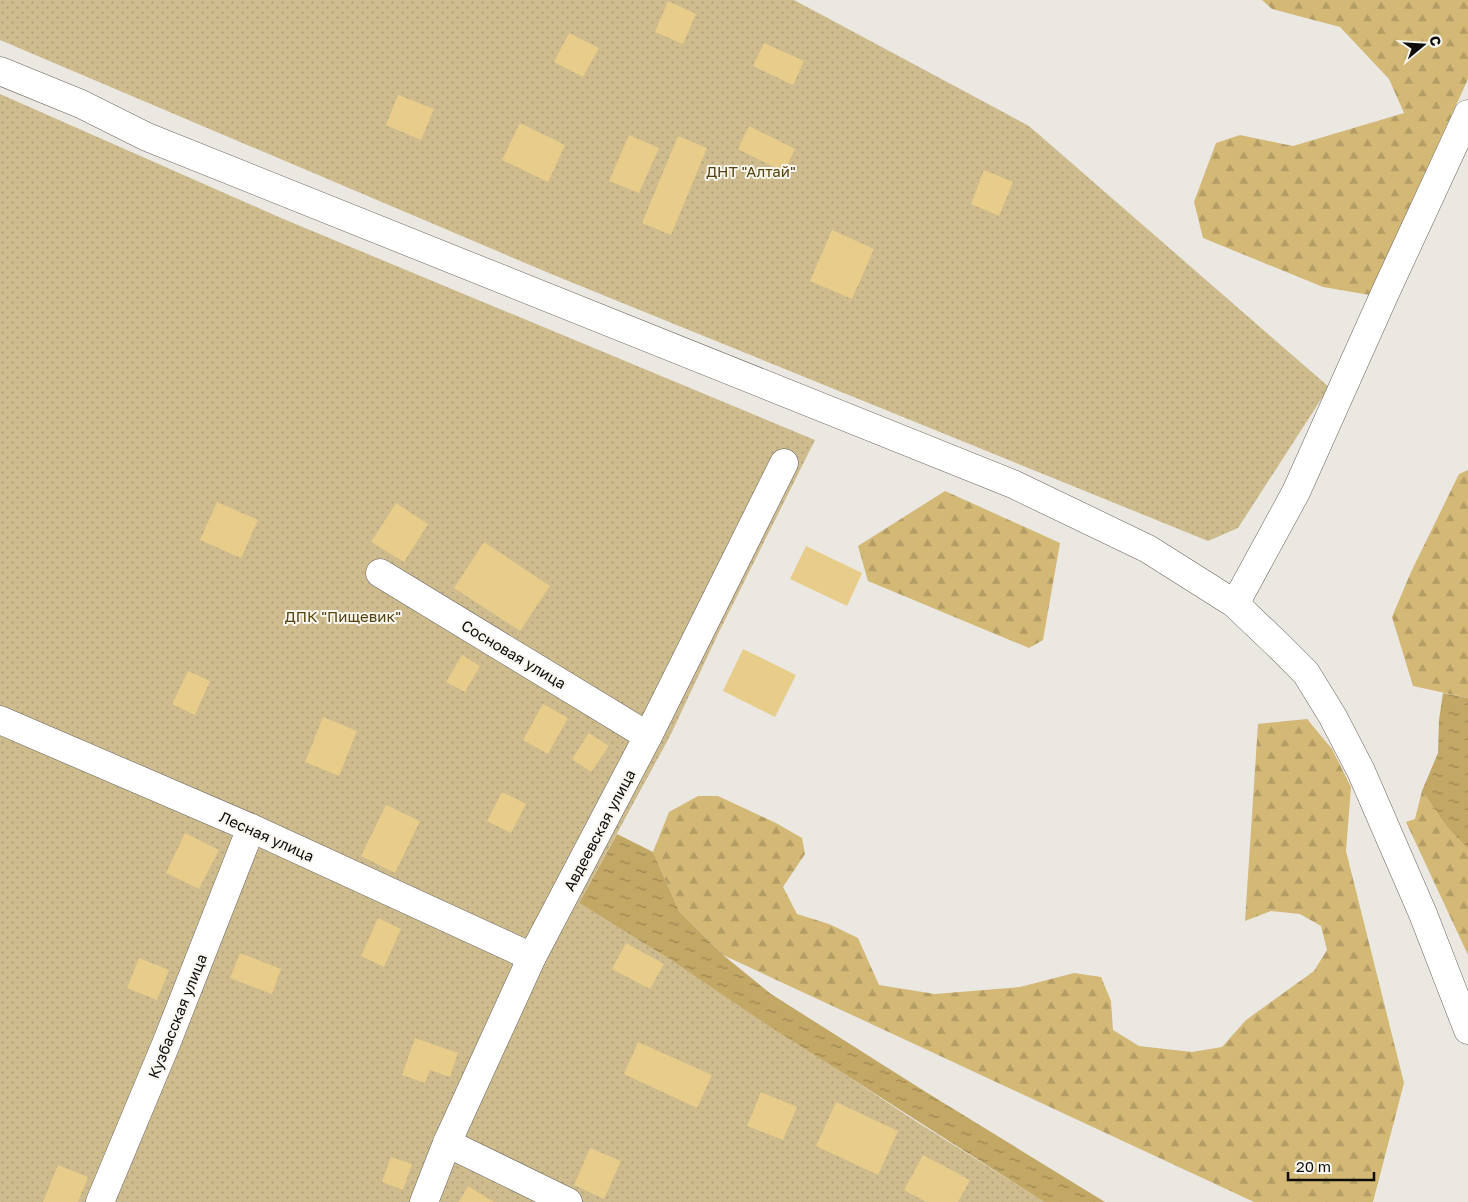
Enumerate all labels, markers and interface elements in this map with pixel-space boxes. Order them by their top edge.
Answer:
north arrow [1398,20,1448,70]
text: С [1426,33,1445,48]
park label: ДНТ "Алтай" [706,162,796,180]
park label: ДПК "Пищевик" [285,607,401,625]
street label: Сосновая улица [458,616,570,692]
street label: Авдеевская улица [559,766,639,894]
street label: Лесная улица [217,807,317,865]
street label: Кузбасская улица [144,951,210,1081]
scale bar [1288,1150,1374,1182]
text: 20 m [1296,1157,1331,1175]

